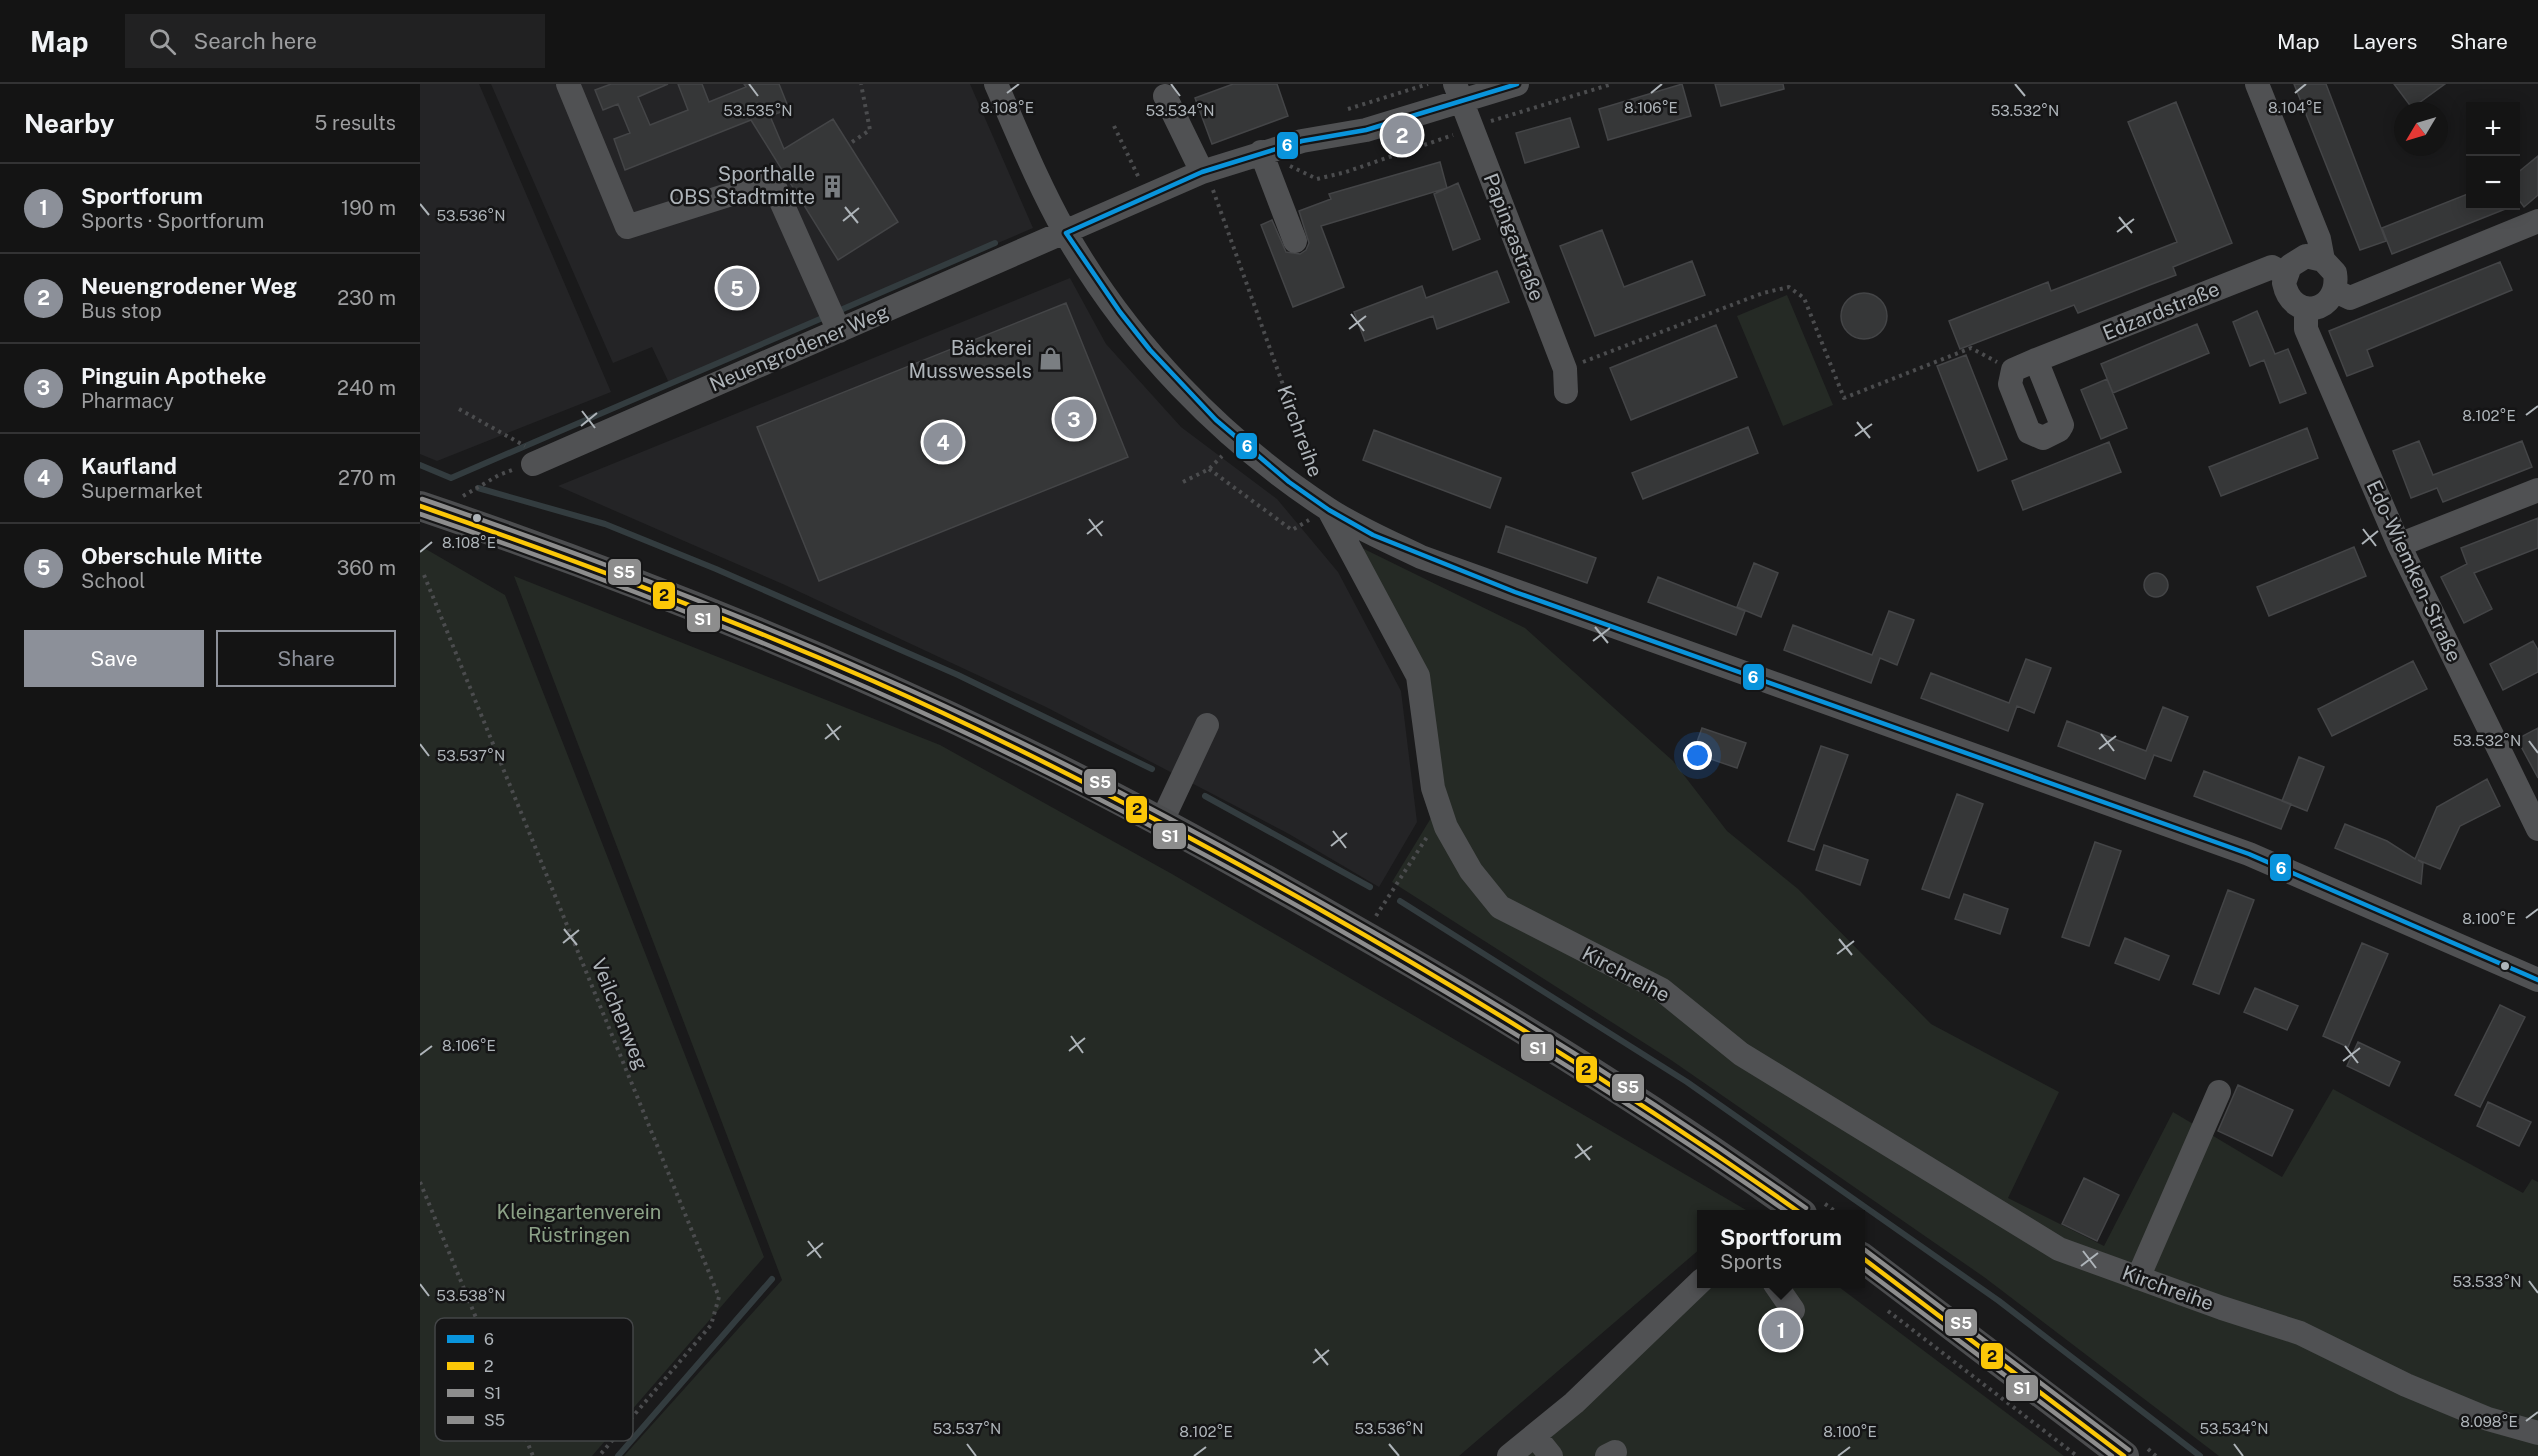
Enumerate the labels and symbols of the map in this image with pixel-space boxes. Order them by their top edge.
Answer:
text: 8.108°E [980,99,1034,116]
text: 8.106°E [1624,99,1678,116]
text: 8.104°E [2268,99,2322,116]
text: 53.535°N [723,102,793,119]
text: 53.534°N [1145,102,1215,119]
text: 53.532°N [1991,102,2059,119]
north arrow [2394,102,2448,156]
pin: 2 [1382,112,1422,158]
line badge: 6 [1276,131,1299,160]
text: 6 [1282,136,1292,155]
place label: Sporthalle OBS Stadtmitte [669,162,815,209]
street label: Papingastraße [1479,170,1549,304]
building icon: Sporthalle OBS Stadtmitte [820,173,846,199]
text: 53.536°N [437,207,505,224]
pin: 5 [718,266,756,310]
street label: Edzardstraße [2099,277,2223,345]
street label: Neuengrodener Weg [706,299,892,397]
place label: Bäckerei Musswessels [908,336,1032,383]
shop icon: Bäckerei Musswessels [1037,346,1063,372]
street label: Kirchreihe [1272,382,1328,480]
pin: 3 [1054,396,1094,442]
text: 8.102°E [2462,407,2516,424]
pin: 4 [924,420,962,464]
line badge: 6 [1235,432,1258,460]
text: 6 [1242,437,1252,456]
street label: Edo-Wiemken-Straße [2361,476,2467,666]
unlabelled marker [471,512,483,524]
text: 8.108°E [442,534,496,551]
line badge: S5 [607,558,642,586]
text: S5 [613,563,635,582]
line badge: 2 [652,581,676,610]
text: 2 [659,586,669,605]
line badge: S1 [686,604,721,633]
text: S1 [694,610,712,629]
line badge: 6 [1742,663,1765,691]
text: 6 [1748,668,1758,687]
text: 53.532°N [2453,732,2521,749]
your location [1683,741,1712,770]
text: 53.537°N [437,747,505,764]
line badge: S5 [1083,768,1117,796]
text: S5 [1089,773,1111,792]
line badge: 2 [1125,795,1148,824]
text: 2 [1132,800,1142,819]
line badge: S1 [1152,822,1187,850]
text: S1 [1161,827,1179,846]
line badge: 6 [2269,853,2292,882]
text: 6 [2276,859,2286,878]
text: 8.100°E [2462,910,2516,927]
street label: Kirchreihe [1578,941,1674,1007]
street label: Veilchenweg [587,955,653,1073]
unlabelled marker [2499,960,2511,972]
line badge: S1 [1520,1033,1555,1062]
text: 8.106°E [442,1037,496,1054]
text: S1 [1529,1039,1547,1058]
line badge: 2 [1575,1055,1598,1084]
text: 2 [1581,1060,1591,1079]
line badge: S5 [1611,1073,1645,1102]
text: S5 [1617,1078,1639,1097]
park label: Kleingartenverein Rüstringen [497,1200,661,1247]
street label: Kirchreihe [2119,1260,2217,1316]
text: 53.533°N [2452,1273,2522,1290]
text: 53.538°N [436,1287,506,1304]
pin: 1 [1762,1308,1800,1352]
line badge: S5 [1944,1308,1978,1337]
text: S5 [1950,1314,1972,1333]
legend [435,1318,633,1441]
text: 6 [484,1330,494,1349]
line badge: 2 [1980,1342,2004,1370]
text: 2 [1987,1347,1997,1366]
text: 2 [484,1357,494,1376]
line badge: S1 [2005,1374,2039,1402]
text: S1 [2013,1379,2031,1398]
text: S1 [484,1384,501,1403]
text: S5 [484,1411,505,1430]
text: 8.098°E [2460,1413,2518,1430]
text: 53.537°N [933,1420,1001,1437]
text: 53.536°N [1355,1420,1423,1437]
text: 53.534°N [2199,1420,2269,1437]
text: 8.102°E [1179,1423,1233,1440]
text: 8.100°E [1823,1423,1877,1440]

